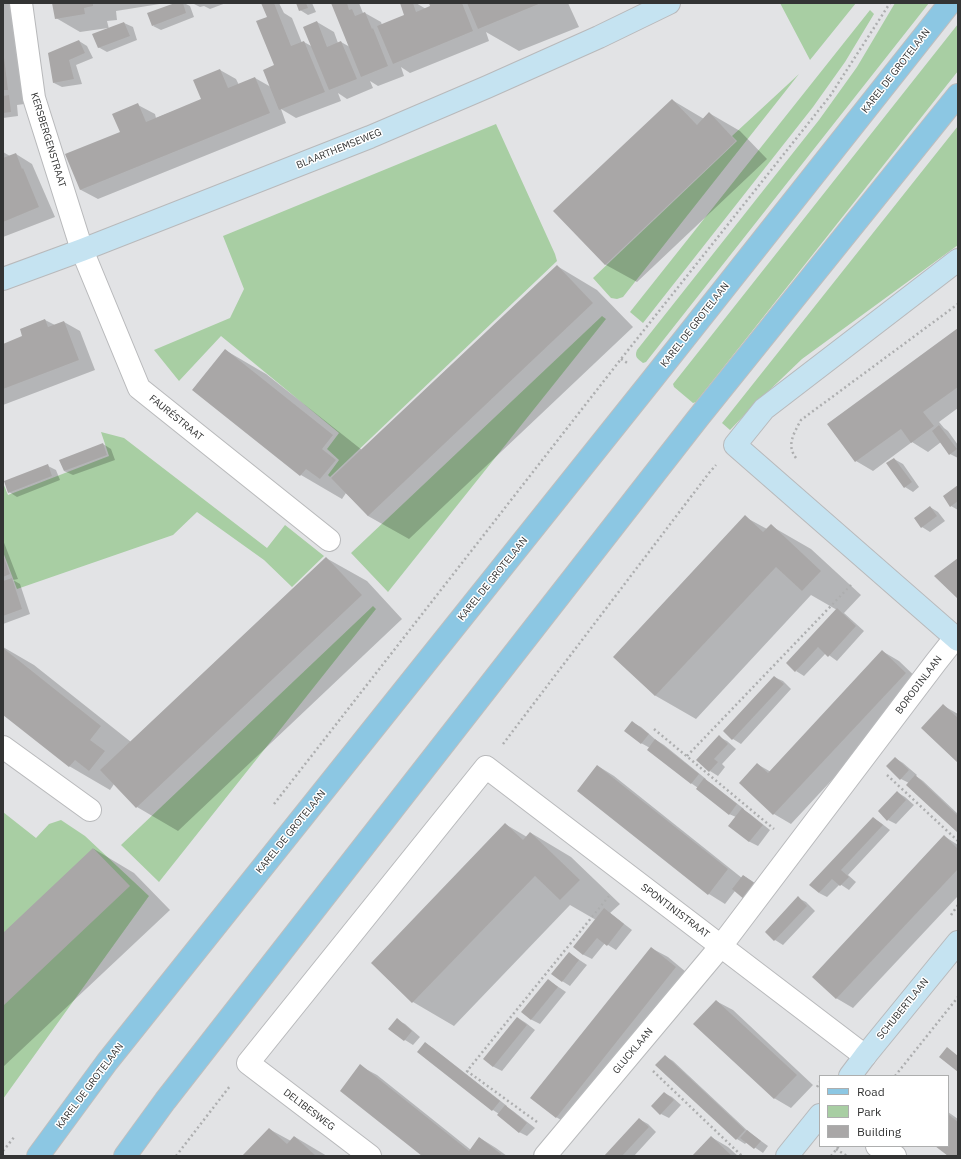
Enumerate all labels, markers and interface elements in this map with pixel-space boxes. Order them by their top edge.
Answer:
street label: KAREL DE GROTELAAN [859,26,933,116]
street label: KERSBERGENSTRAAT [28,91,68,189]
street label: BLAARTHEMSEWEG [295,126,383,172]
street label: KAREL DE GROTELAAN [658,280,732,370]
street label: FAURÉSTRAAT [146,392,206,444]
street label: KAREL DE GROTELAAN [456,535,530,623]
street label: BORODINLAAN [893,653,945,717]
street label: KAREL DE GROTELAAN [254,788,328,876]
street label: SPONTINISTRAAT [638,881,712,941]
street label: SCHUBERTLAAN [875,976,931,1042]
street label: GLUCKLAAN [610,1026,656,1076]
street label: KAREL DE GROTELAAN [54,1041,126,1131]
legend [819,1075,949,1147]
text: Road [857,1084,885,1099]
street label: DELIBESWEG [281,1087,337,1133]
text: Park [857,1104,881,1119]
text: Building [857,1124,901,1139]

